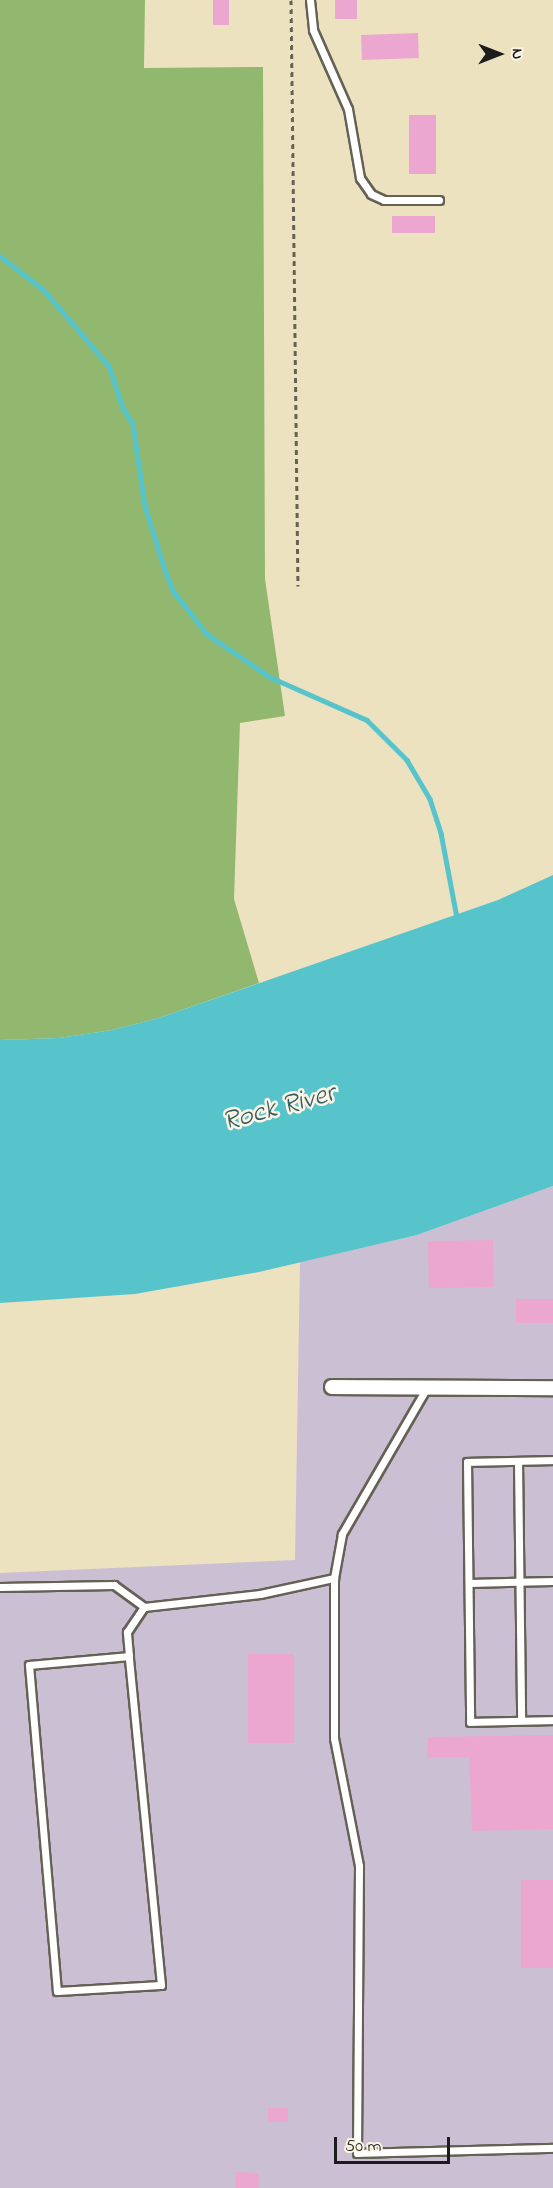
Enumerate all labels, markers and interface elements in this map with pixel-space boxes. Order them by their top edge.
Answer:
north arrow [469,24,529,84]
text: N [505,49,529,59]
water label: Rock River [219,1078,339,1140]
scale bar [337,2125,452,2163]
text: 50 m [345,2134,382,2160]

